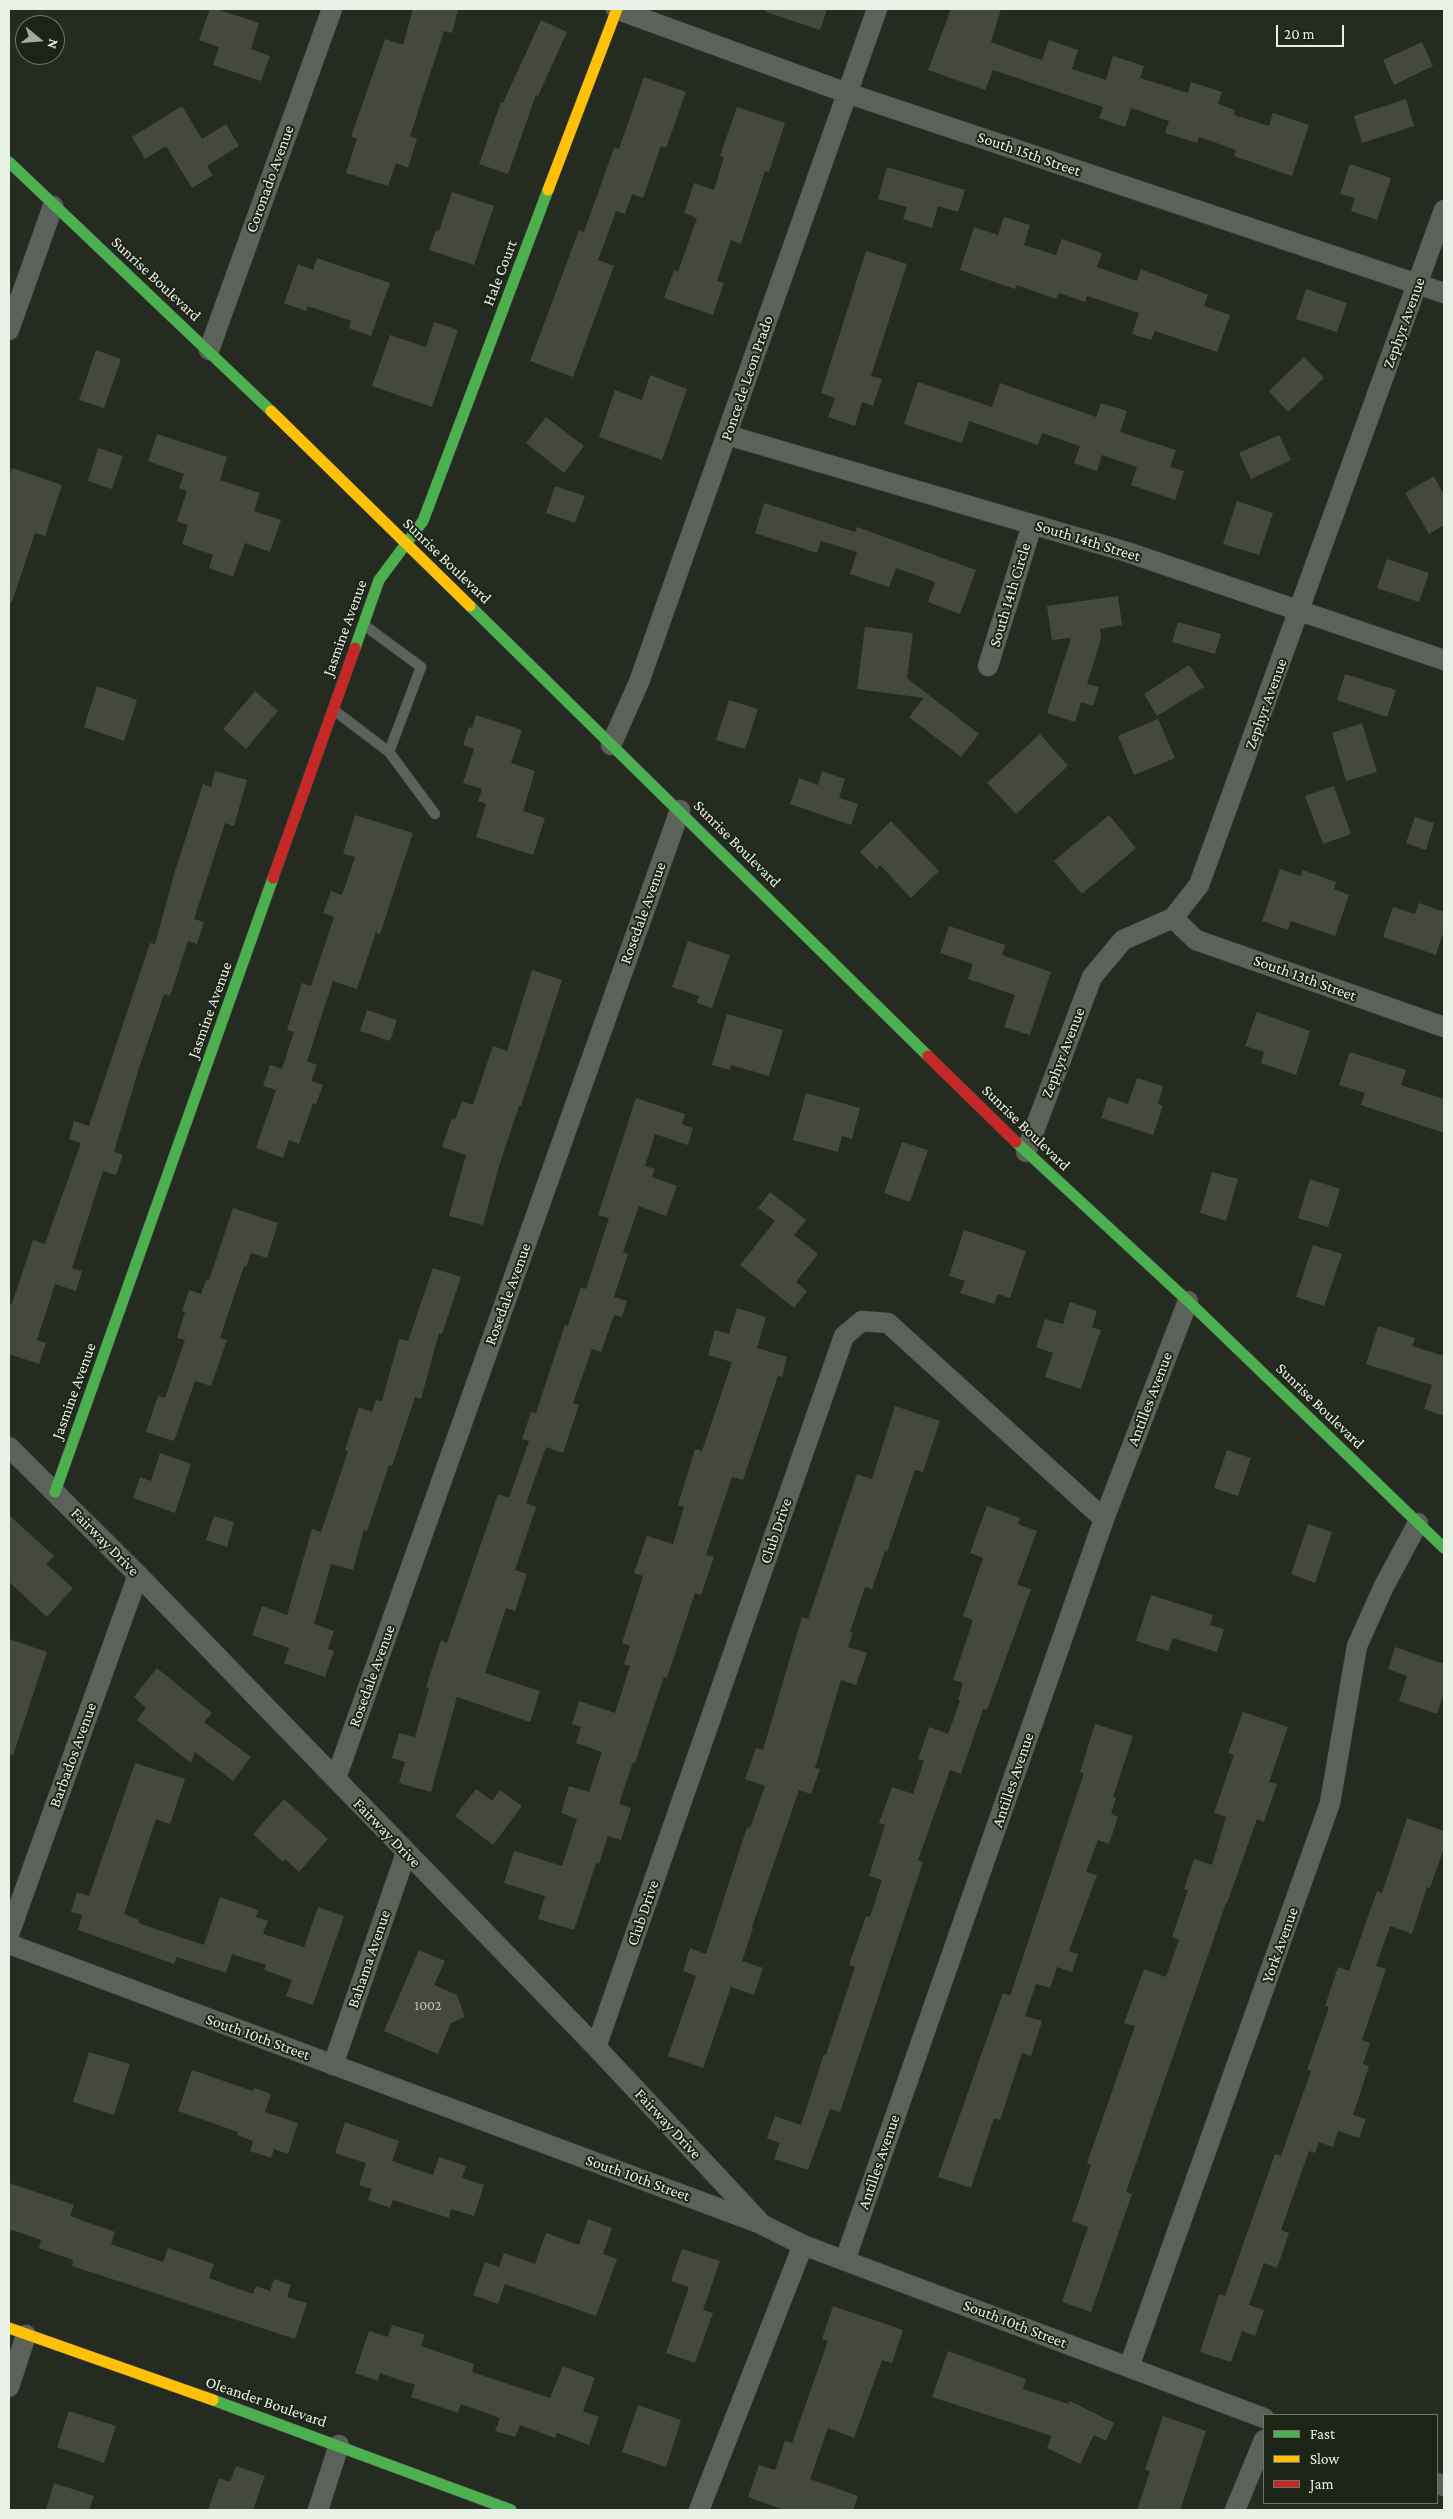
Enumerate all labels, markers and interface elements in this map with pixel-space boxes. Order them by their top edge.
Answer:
north arrow [15,15,65,65]
scale bar [1278,15,1346,47]
text: 20 m [1284,26,1315,42]
text: N [44,37,62,51]
street label: Coronado Avenue [242,123,298,235]
street label: South 15th Street [975,127,1083,181]
street label: Sunrise Boulevard [107,233,205,325]
street label: Hale Court [479,237,521,309]
street label: Zephyr Avenue [1379,275,1429,371]
street label: Ponce de Leon Prado [717,313,777,443]
street label: Sunrise Boulevard [399,514,495,608]
street label: South 14th Street [1033,516,1143,566]
street label: South 14th Circle [985,541,1035,649]
street label: Jasmine Avenue [319,577,371,679]
street label: Zephyr Avenue [1241,656,1291,752]
street label: Sunrise Boulevard [689,796,785,892]
street label: Rosedale Avenue [616,859,670,967]
street label: South 13th Street [1251,950,1359,1006]
street label: Jasmine Avenue [184,959,236,1061]
street label: Zephyr Avenue [1037,1005,1089,1101]
street label: Sunrise Boulevard [978,1081,1074,1175]
street label: Rosedale Avenue [481,1240,535,1348]
street label: Jasmine Avenue [48,1340,100,1442]
street label: Antilles Avenue [1123,1349,1177,1449]
street label: Sunrise Boulevard [1272,1359,1368,1453]
street label: Club Drive [756,1496,796,1566]
street label: Fairway Drive [67,1504,143,1580]
street label: Rosedale Avenue [345,1622,399,1730]
street label: Barbados Avenue [45,1700,101,1810]
street label: Antilles Avenue [988,1730,1038,1830]
street label: Fairway Drive [349,1794,425,1872]
street label: Club Drive [623,1878,663,1948]
street label: York Avenue [1258,1905,1302,1985]
street label: Bahama Avenue [343,1907,395,2011]
house number: 1002 [414,1998,442,2014]
street label: South 10th Street [203,2009,313,2065]
street label: Fairway Drive [631,2085,705,2163]
street label: Antilles Avenue [854,2112,904,2212]
street label: South 10th Street [583,2150,693,2206]
street label: South 10th Street [960,2295,1070,2353]
street label: Oleander Boulevard [203,2372,329,2432]
legend [1263,2414,1438,2504]
text: Fast [1310,2426,1335,2442]
text: Slow [1310,2451,1339,2467]
text: Jam [1310,2476,1333,2492]

